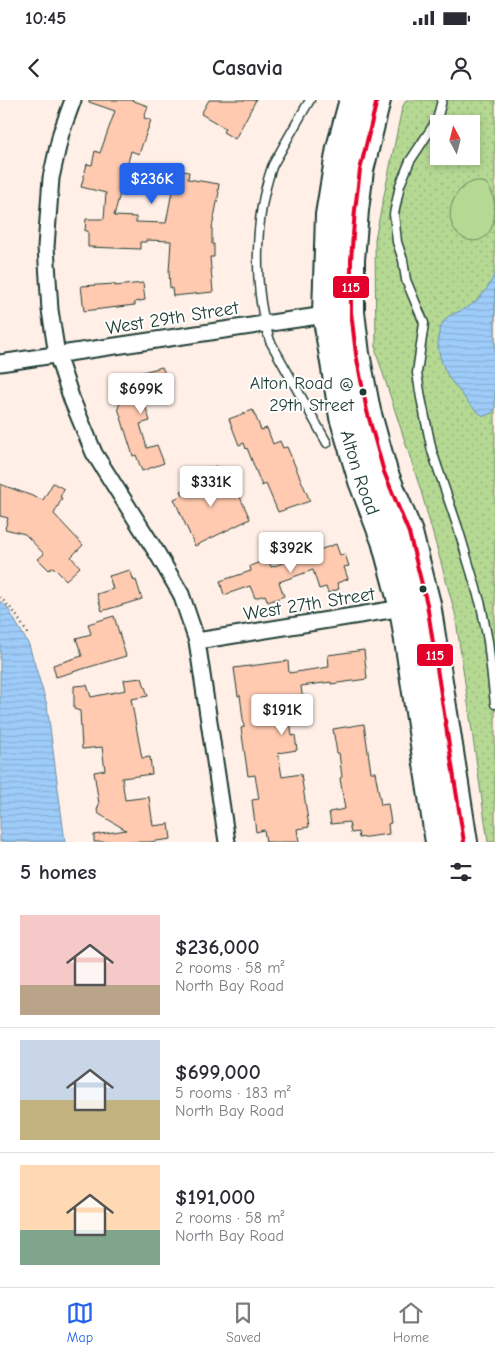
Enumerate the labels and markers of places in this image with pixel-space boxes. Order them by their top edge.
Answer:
pin: $236K [117,162,187,205]
pin: $699K [106,372,176,415]
place label: Alton Road @ 29th Street [250,373,355,416]
marker: Alton Road @ 29th Street [358,387,368,397]
pin: $331K [176,466,246,508]
pin: $392K [256,532,326,574]
unlabelled marker [418,584,428,594]
pin: $191K [247,694,317,736]

